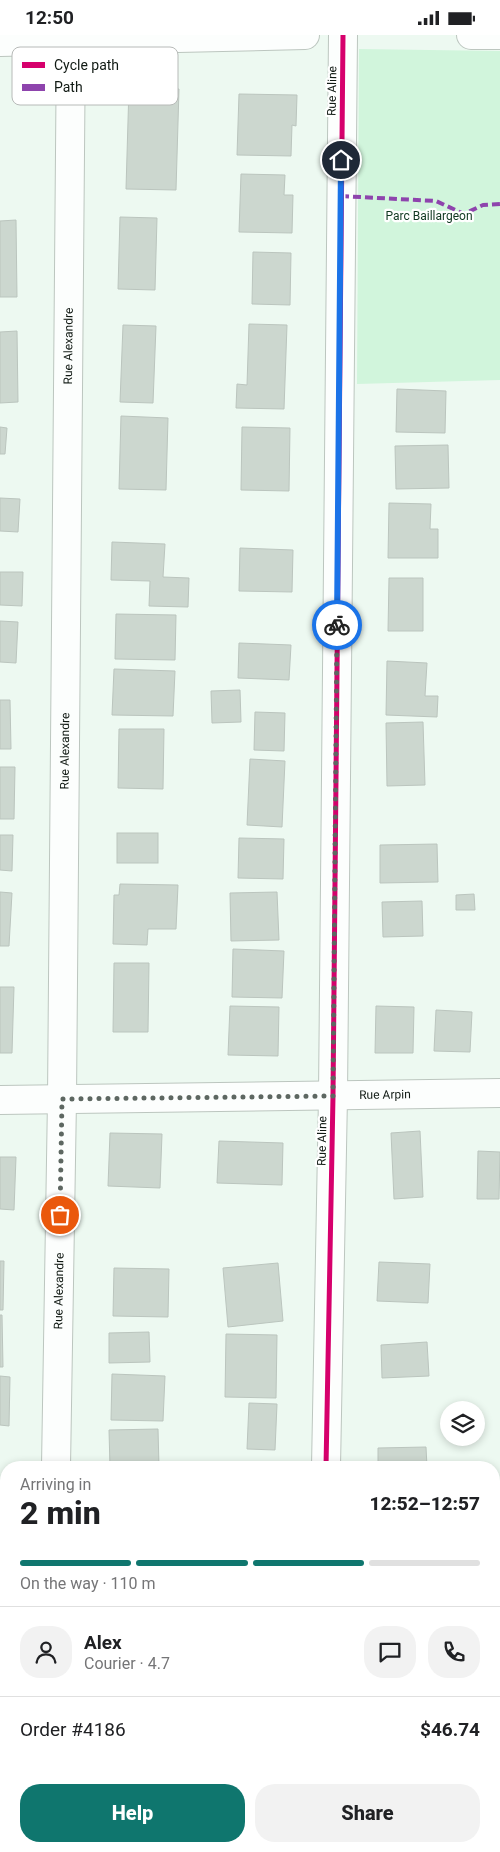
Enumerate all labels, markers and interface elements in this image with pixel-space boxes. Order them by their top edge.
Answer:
text: 12:50 [25,6,74,29]
legend [12,47,178,105]
text: Cycle path [54,57,119,73]
street label: Rue Aline [325,66,339,116]
text: Path [54,79,83,95]
pin [320,139,362,181]
icon: home [327,146,355,174]
park label: Parc Baillargeon [385,209,473,223]
street label: Rue Alexandre [61,308,76,385]
courier [312,600,362,650]
icon: bike [323,611,351,639]
street label: Rue Alexandre [58,713,72,790]
street label: Rue Arpin [359,1087,411,1102]
street label: Rue Aline [315,1116,329,1166]
pin [39,1194,81,1236]
icon: bag [46,1201,74,1229]
street label: Rue Alexandre [51,1253,66,1330]
map controls [440,1401,485,1446]
button: layers [440,1401,485,1446]
text: Arriving in [20,1475,91,1494]
text: 12:52–12:57 [369,1492,480,1515]
text: 2 min [20,1494,101,1532]
text: On the way · 110 m [20,1574,156,1593]
button: person [20,1626,72,1678]
button: chat [364,1626,416,1678]
button: phone [428,1626,480,1678]
text: Alex [84,1631,122,1654]
text: Courier · 4.7 [84,1654,170,1673]
text: Order #4186 [20,1718,126,1741]
text: $46.74 [420,1718,480,1741]
button: Help [20,1784,245,1842]
button: Share [255,1784,480,1842]

